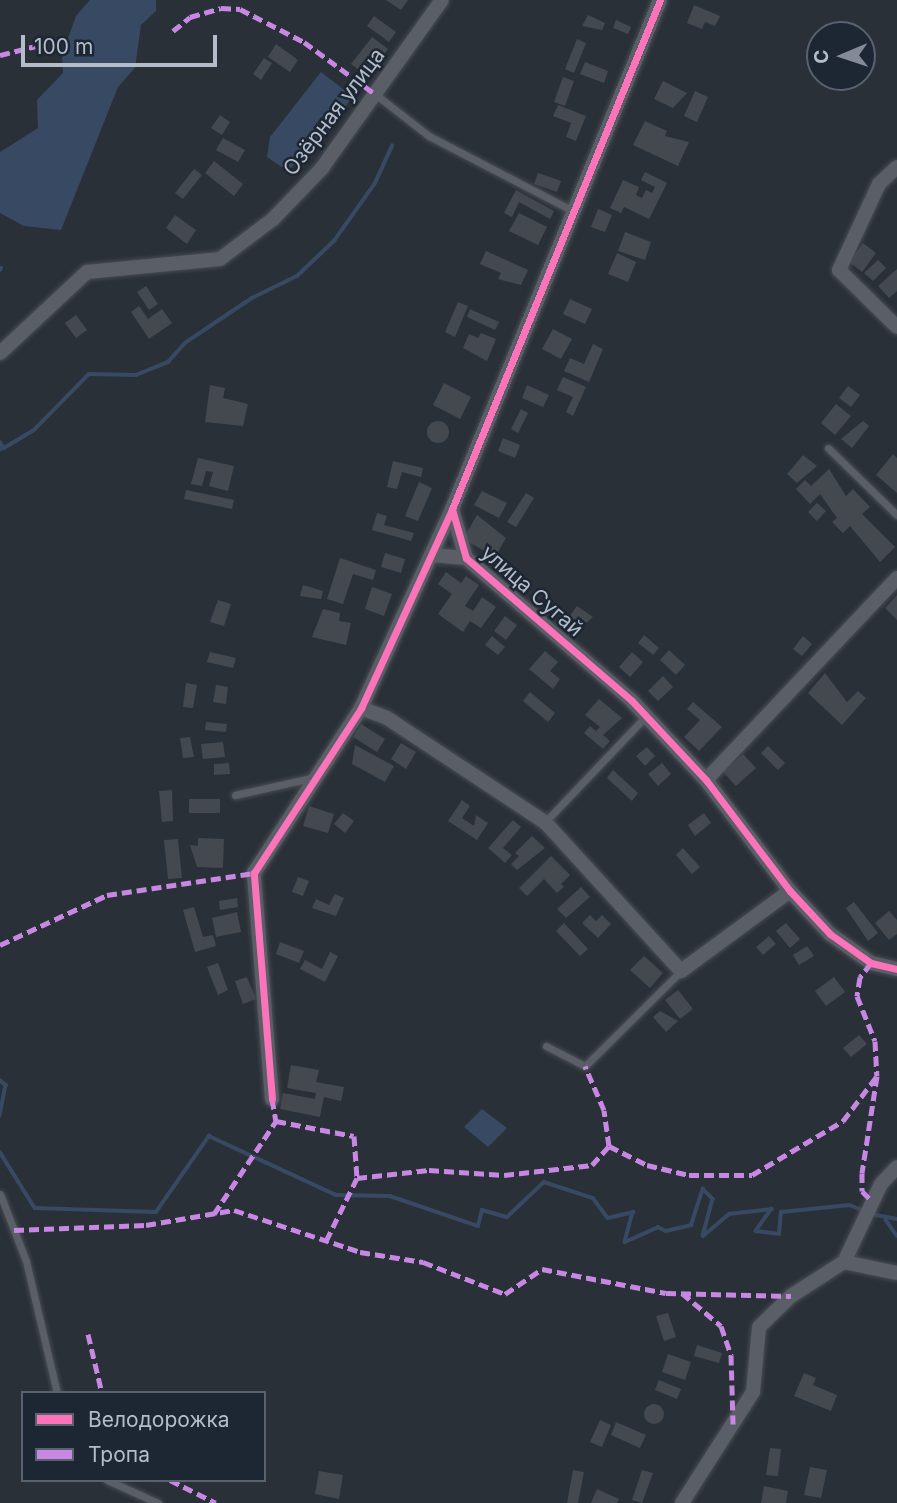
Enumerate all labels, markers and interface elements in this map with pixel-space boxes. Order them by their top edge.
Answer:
scale bar [24,21,220,65]
north arrow [806,21,876,91]
text: 100 m [34,34,93,59]
street label: Озёрная улица [278,43,390,181]
text: С [810,49,833,64]
street label: улица Сугай [476,540,588,642]
legend [21,1391,266,1482]
text: Велодорожка [88,1407,230,1432]
text: Тропа [88,1442,150,1467]

